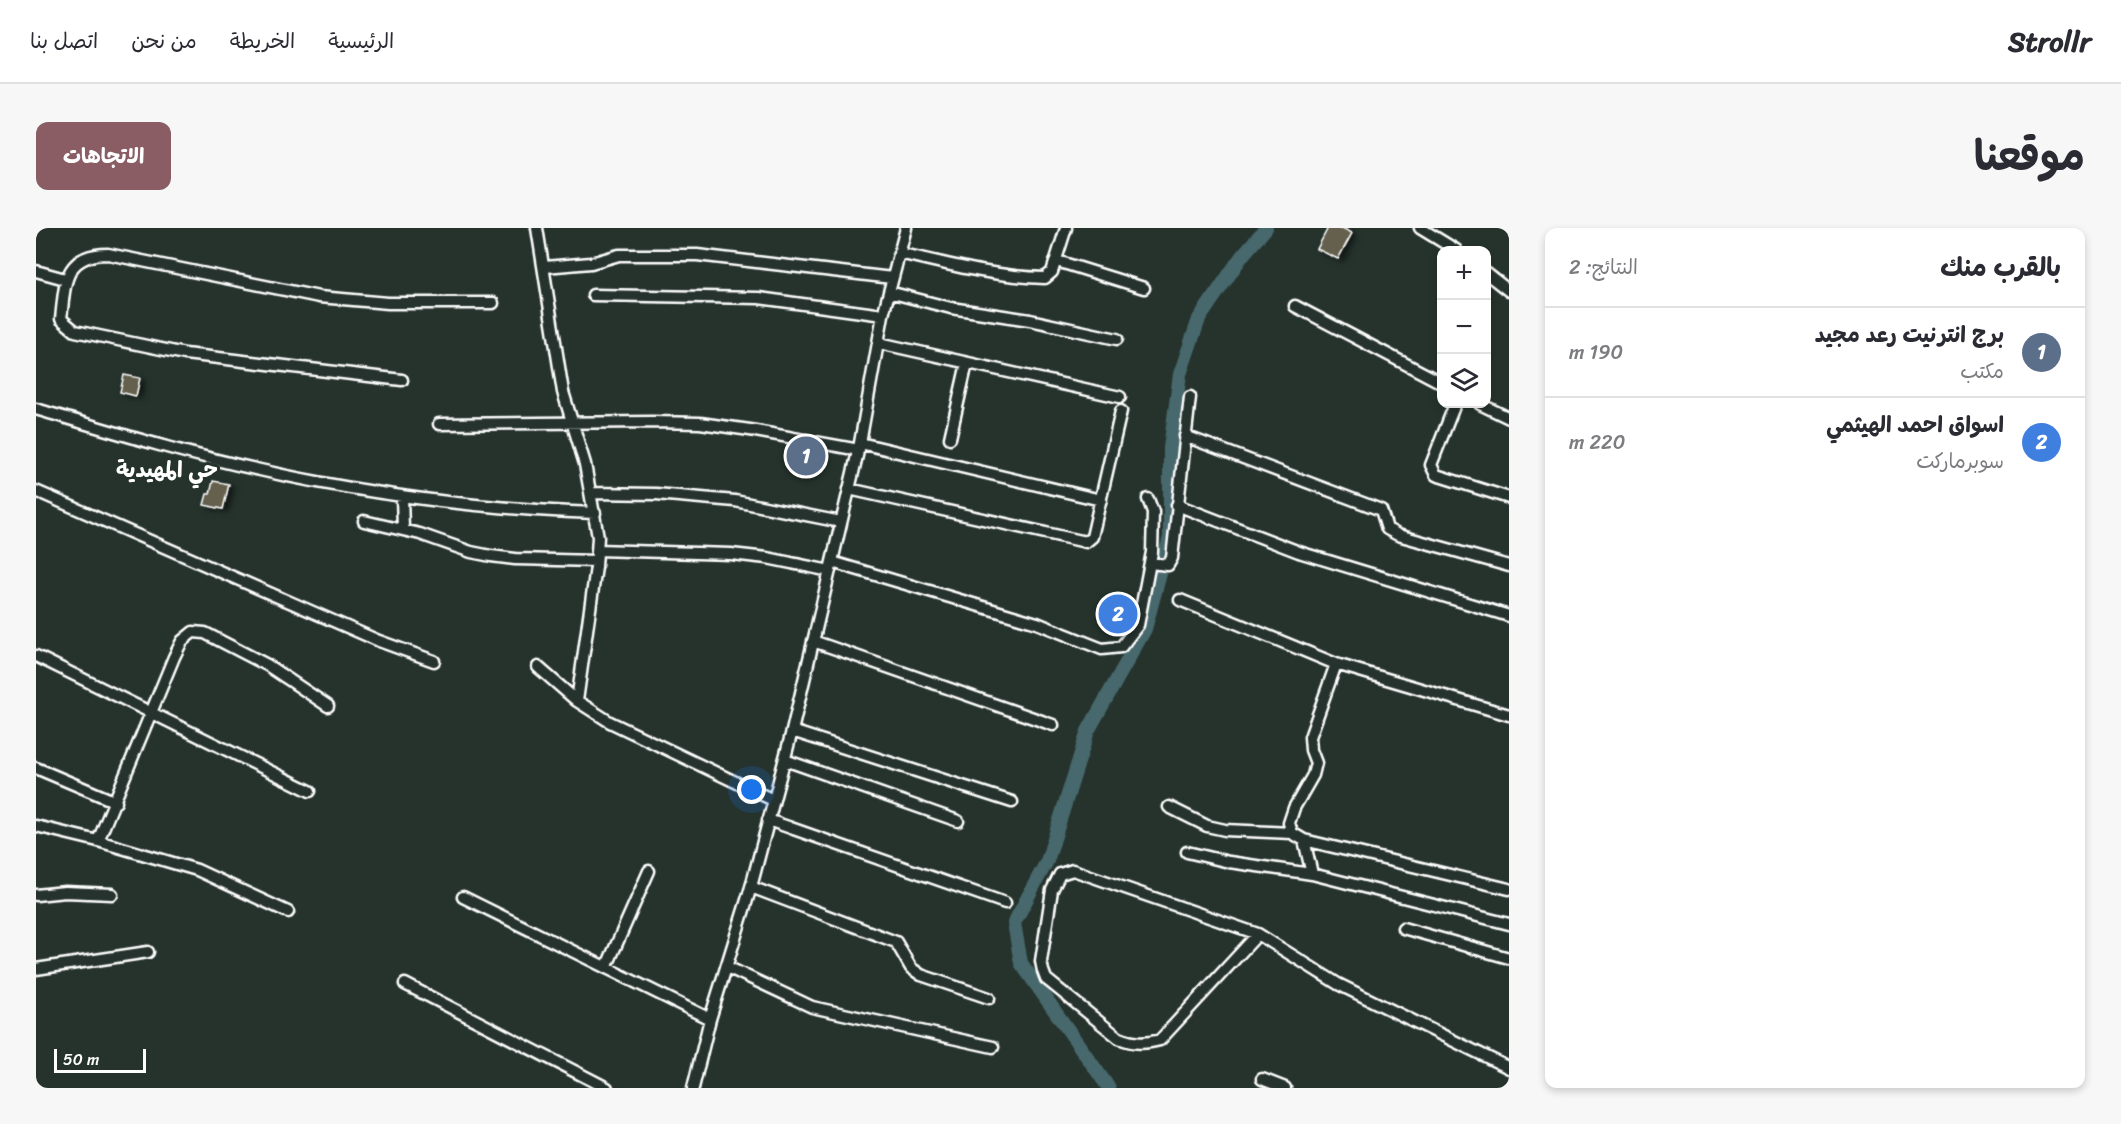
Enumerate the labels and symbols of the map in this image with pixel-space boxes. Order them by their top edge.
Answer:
pin: 1 [786,434,826,478]
district label: حي المهيدية [116,450,218,489]
pin: 2 [1098,592,1138,636]
your location [737,775,766,804]
scale bar [54,1046,146,1074]

